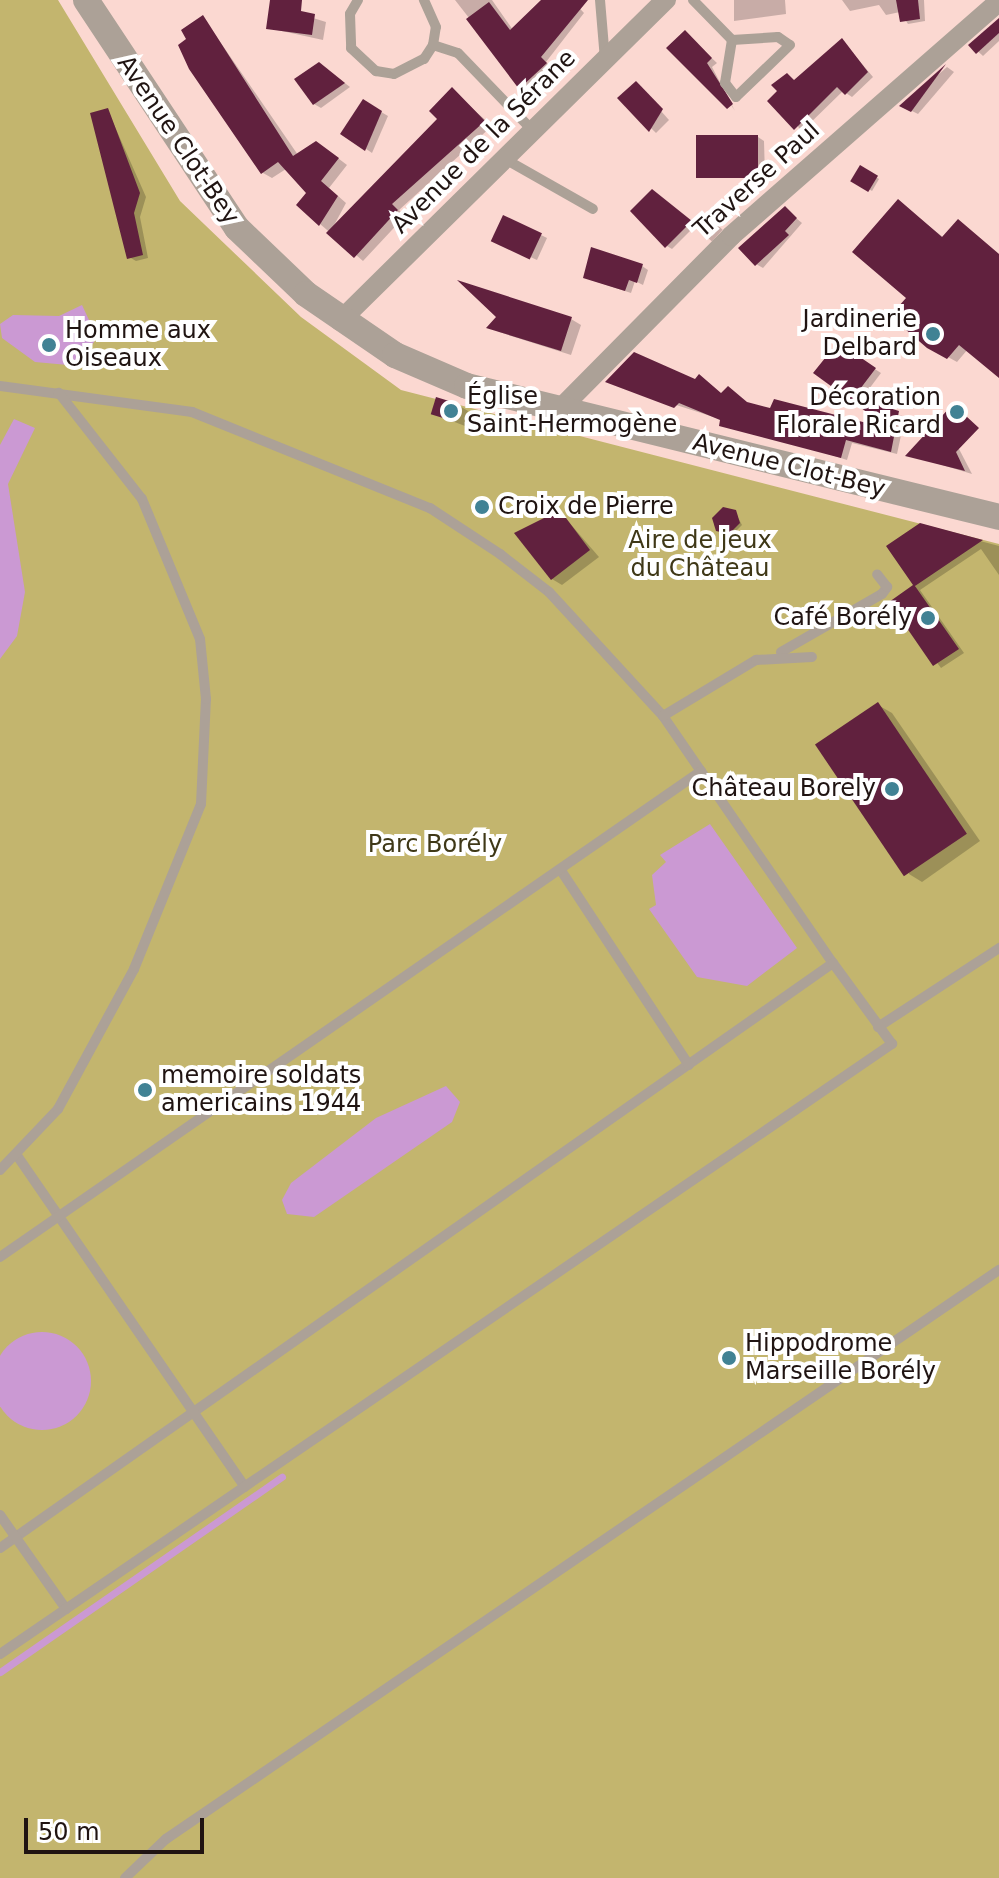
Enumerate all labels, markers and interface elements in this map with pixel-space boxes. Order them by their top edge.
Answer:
street label: Avenue de la Sérane [386,44,582,240]
street label: Avenue Clot-Bey [111,50,245,230]
street label: Traverse Paul [688,116,826,244]
place label: Jardinerie Delbard [803,306,917,362]
place label: Homme aux Oiseaux [65,317,211,373]
marker: Jardinerie Delbard [924,325,942,343]
marker: Homme aux Oiseaux [40,336,58,354]
place label: Église Saint-Hermogène [467,383,677,439]
place label: Décoration Florale Ricard [776,384,941,440]
marker: Église Saint-Hermogène [442,402,460,420]
marker: Décoration Florale Ricard [948,403,966,421]
street label: Avenue Clot-Bey [690,428,888,504]
place label: Croix de Pierre [498,493,674,521]
marker: Croix de Pierre [473,498,491,516]
park label: Aire de jeux du Château [628,527,772,583]
place label: Café Borély [774,604,912,632]
marker: Café Borély [919,609,937,627]
place label: Château Borely [691,775,876,803]
marker: Château Borely [883,780,901,798]
park label: Parc Borély [368,831,502,859]
place label: memoire soldats americains 1944 [161,1062,361,1118]
marker: memoire soldats americains 1944 [136,1081,154,1099]
place label: Hippodrome Marseille Borély [745,1330,936,1386]
marker: Hippodrome Marseille Borély [720,1349,738,1367]
scale bar [28,1802,208,1852]
text: 50 m [38,1818,100,1846]

